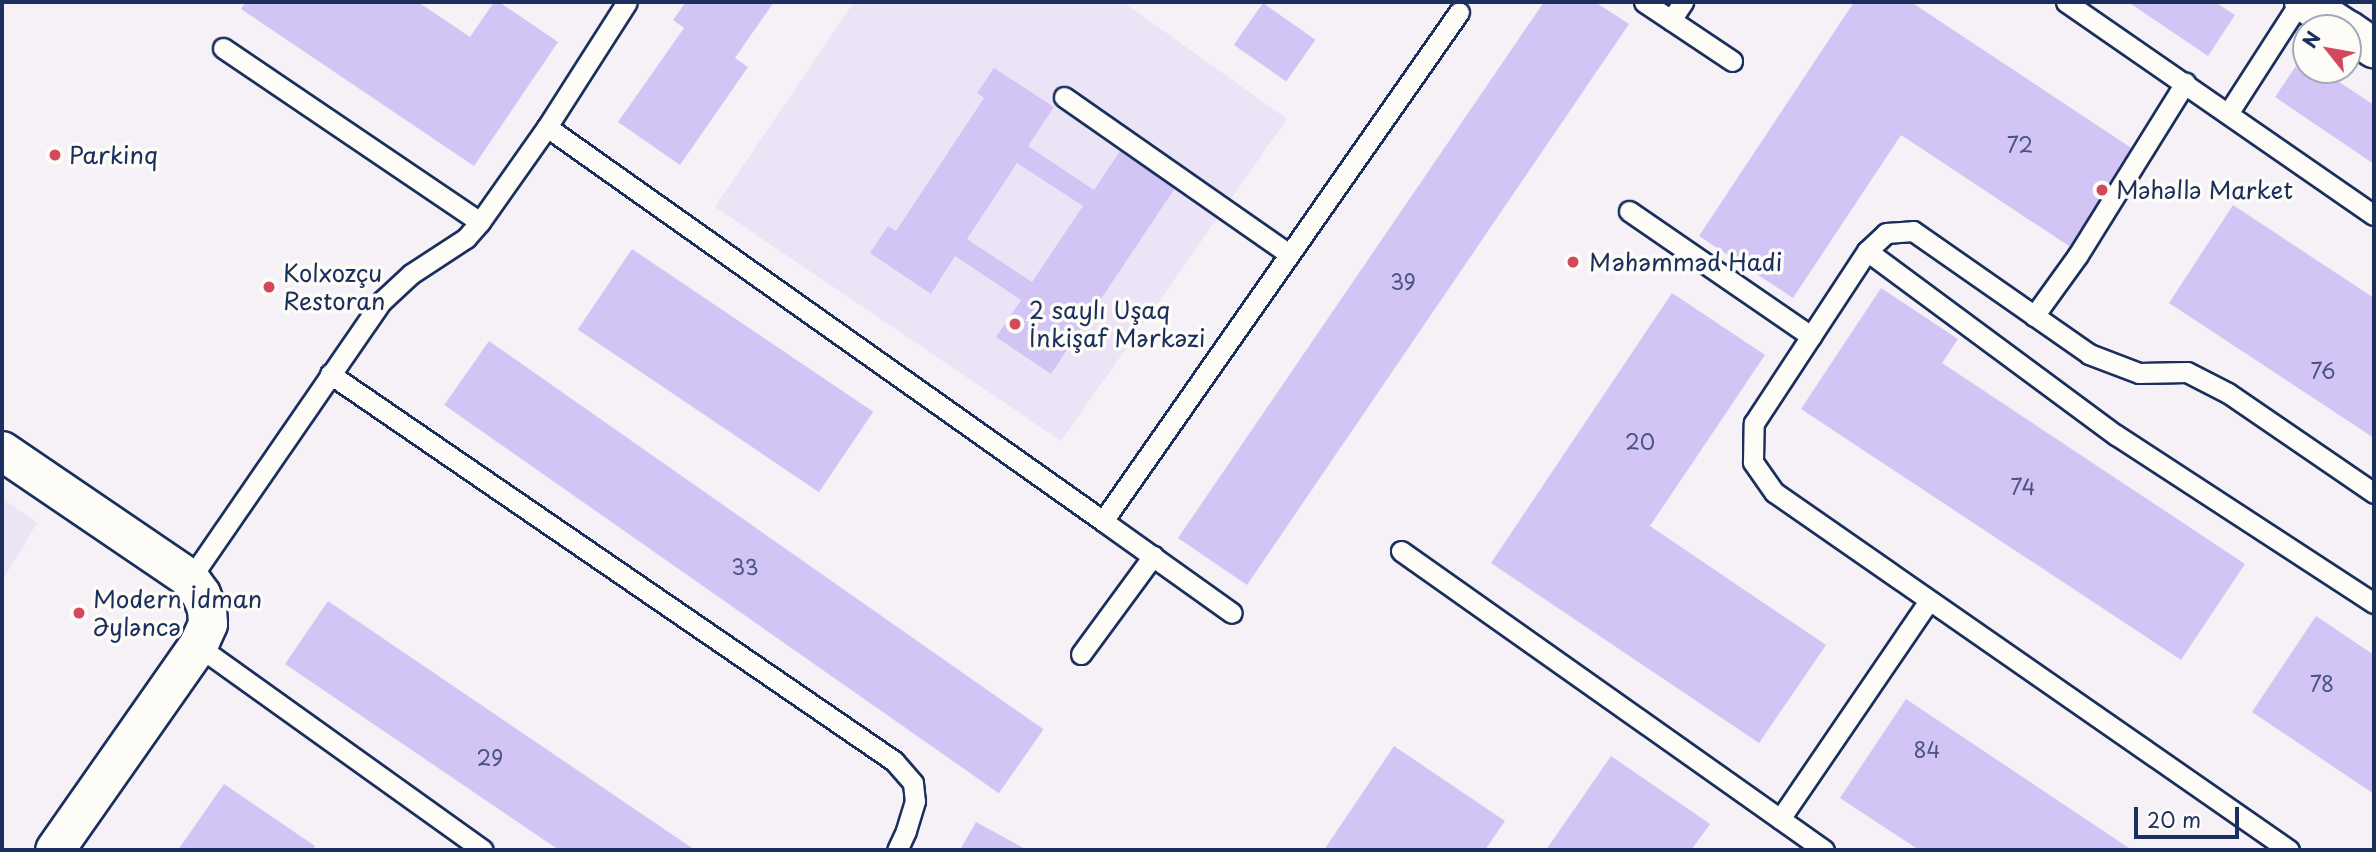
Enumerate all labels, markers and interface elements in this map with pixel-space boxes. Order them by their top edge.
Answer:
north arrow [2292,14,2362,84]
text: N [2295,26,2327,53]
house number: 72 [2007,131,2033,157]
place label: Parkinq [69,141,158,169]
marker: Parkinq [47,147,63,163]
place label: Mәhәllә Market [2116,176,2293,204]
marker: Mәhәllә Market [2094,182,2110,198]
place label: Məhəmməd Hadi [1589,248,1783,276]
marker: Məhəmməd Hadi [1563,252,1583,272]
place label: Kolxozçu Restoran [283,259,385,315]
house number: 39 [1390,268,1416,294]
marker: Kolxozçu Restoran [261,279,277,295]
place label: 2 saylı Uşaq İnkişaf Mərkəzi [1029,296,1207,352]
marker: 2 saylı Uşaq İnkişaf Mərkəzi [1007,316,1023,332]
house number: 76 [2311,357,2335,383]
house number: 20 [1625,428,1655,454]
house number: 74 [2011,473,2035,499]
house number: 33 [731,553,759,579]
place label: Modern İdman Əyləncə [93,585,262,641]
marker: Modern İdman Əyləncə [71,605,87,621]
house number: 78 [2310,670,2334,696]
house number: 84 [1913,736,1941,762]
house number: 29 [477,744,503,770]
scale bar [2138,792,2243,836]
text: 20 m [2147,803,2201,835]

